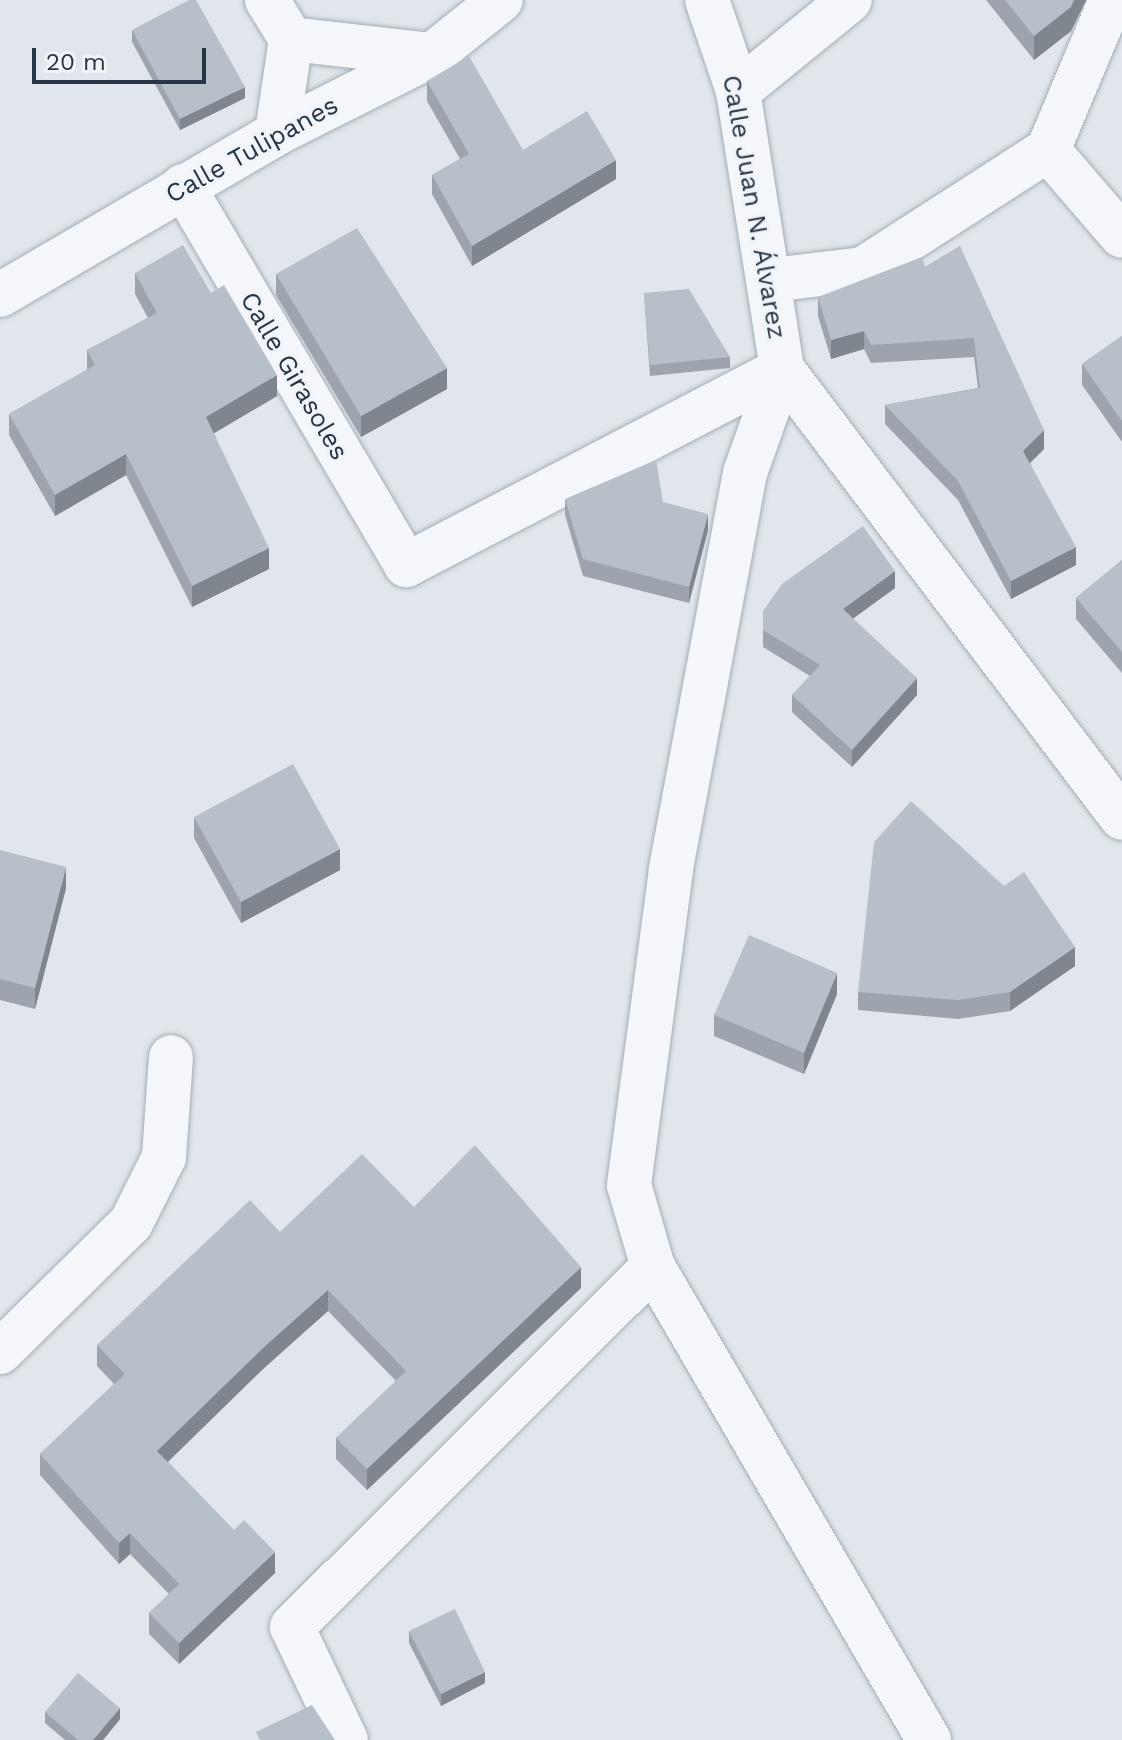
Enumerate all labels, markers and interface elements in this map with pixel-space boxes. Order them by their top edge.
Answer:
scale bar [36,32,210,82]
text: 20 m [46,48,106,76]
street label: Calle Juan N. Álvarez [715,72,793,342]
street label: Calle Tulipanes [160,90,344,210]
street label: Calle Girasoles [233,286,355,466]

